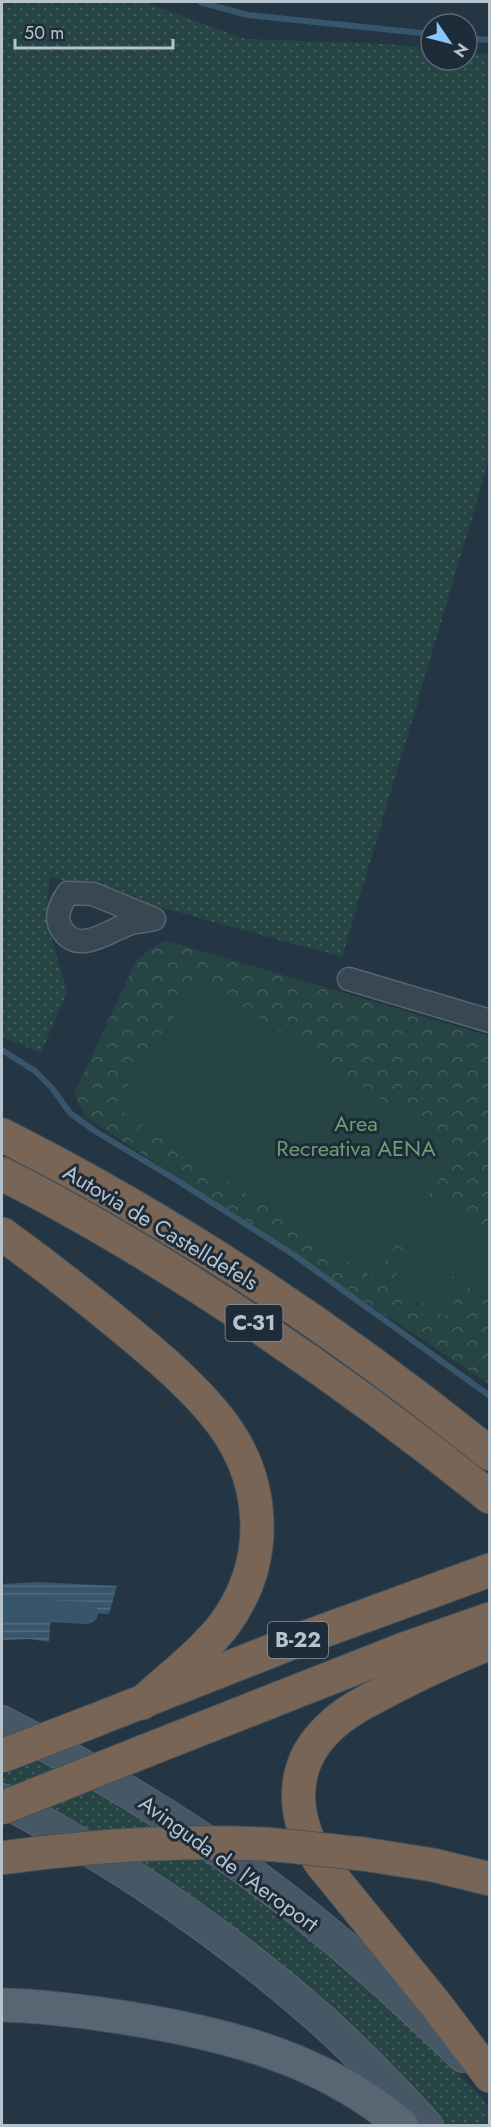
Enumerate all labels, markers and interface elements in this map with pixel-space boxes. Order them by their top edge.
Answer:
scale bar [15,12,172,50]
north arrow [419,12,479,72]
text: 50 m [24,20,64,46]
text: N [448,39,474,62]
park label: Area Recreativa AENA [276,1107,436,1164]
street label: Autovia de Castelldefels [57,1156,265,1298]
road number: C-31 [226,1305,282,1341]
road number: B-22 [268,1622,328,1658]
street label: Avinguda de l'Aeroport [133,1787,326,1940]

